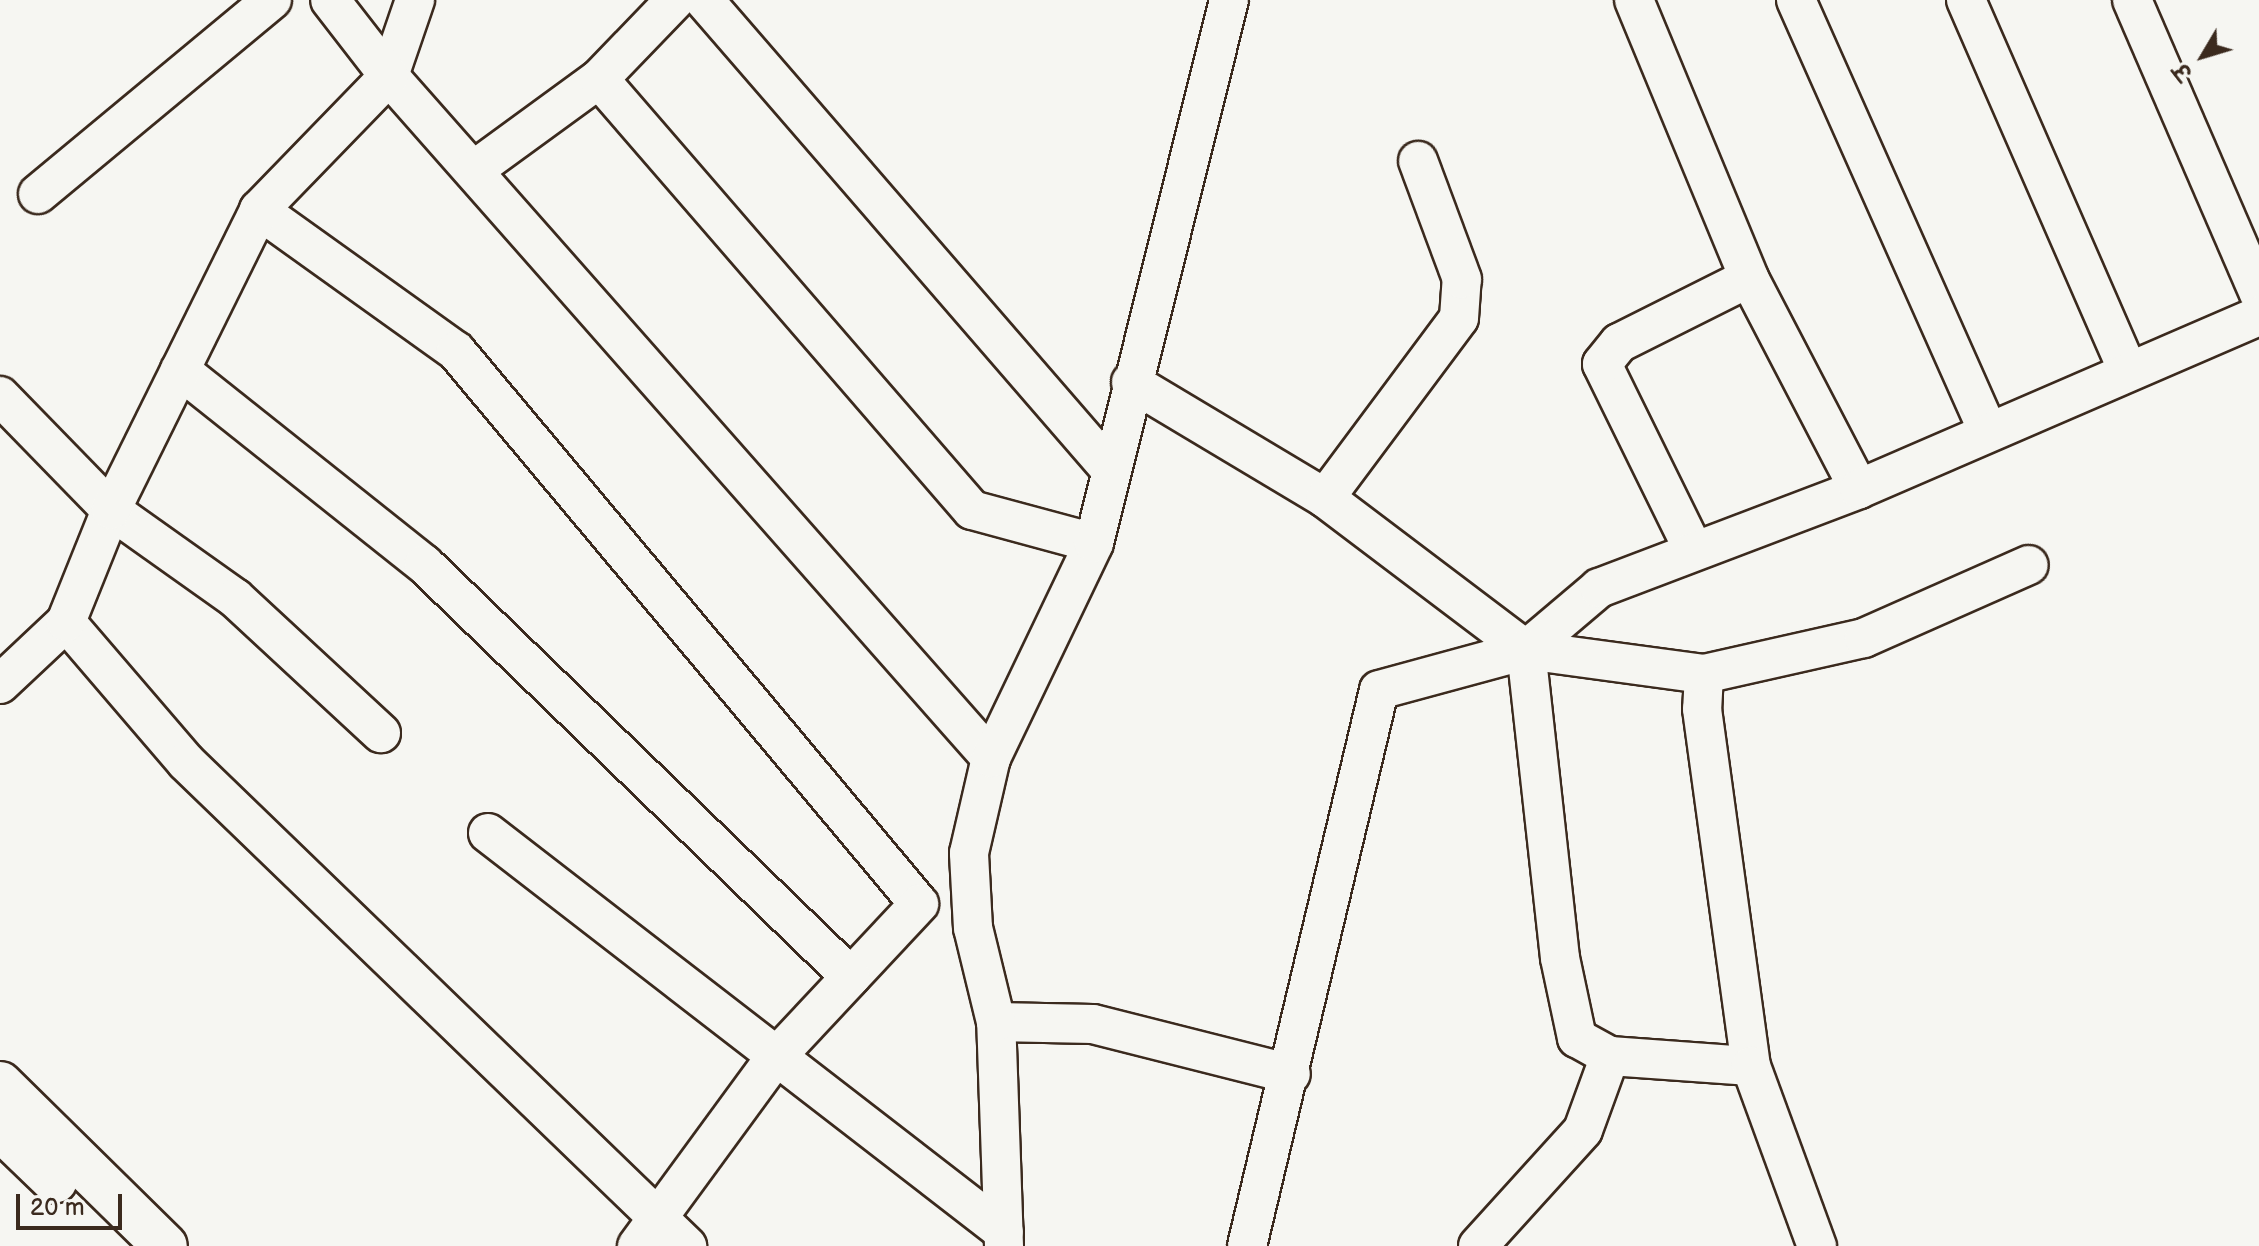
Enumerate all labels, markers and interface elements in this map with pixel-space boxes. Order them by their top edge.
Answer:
north arrow [2163,16,2243,96]
text: उ [2169,57,2199,85]
scale bar [20,1178,126,1228]
text: 20 m [30,1193,85,1222]

